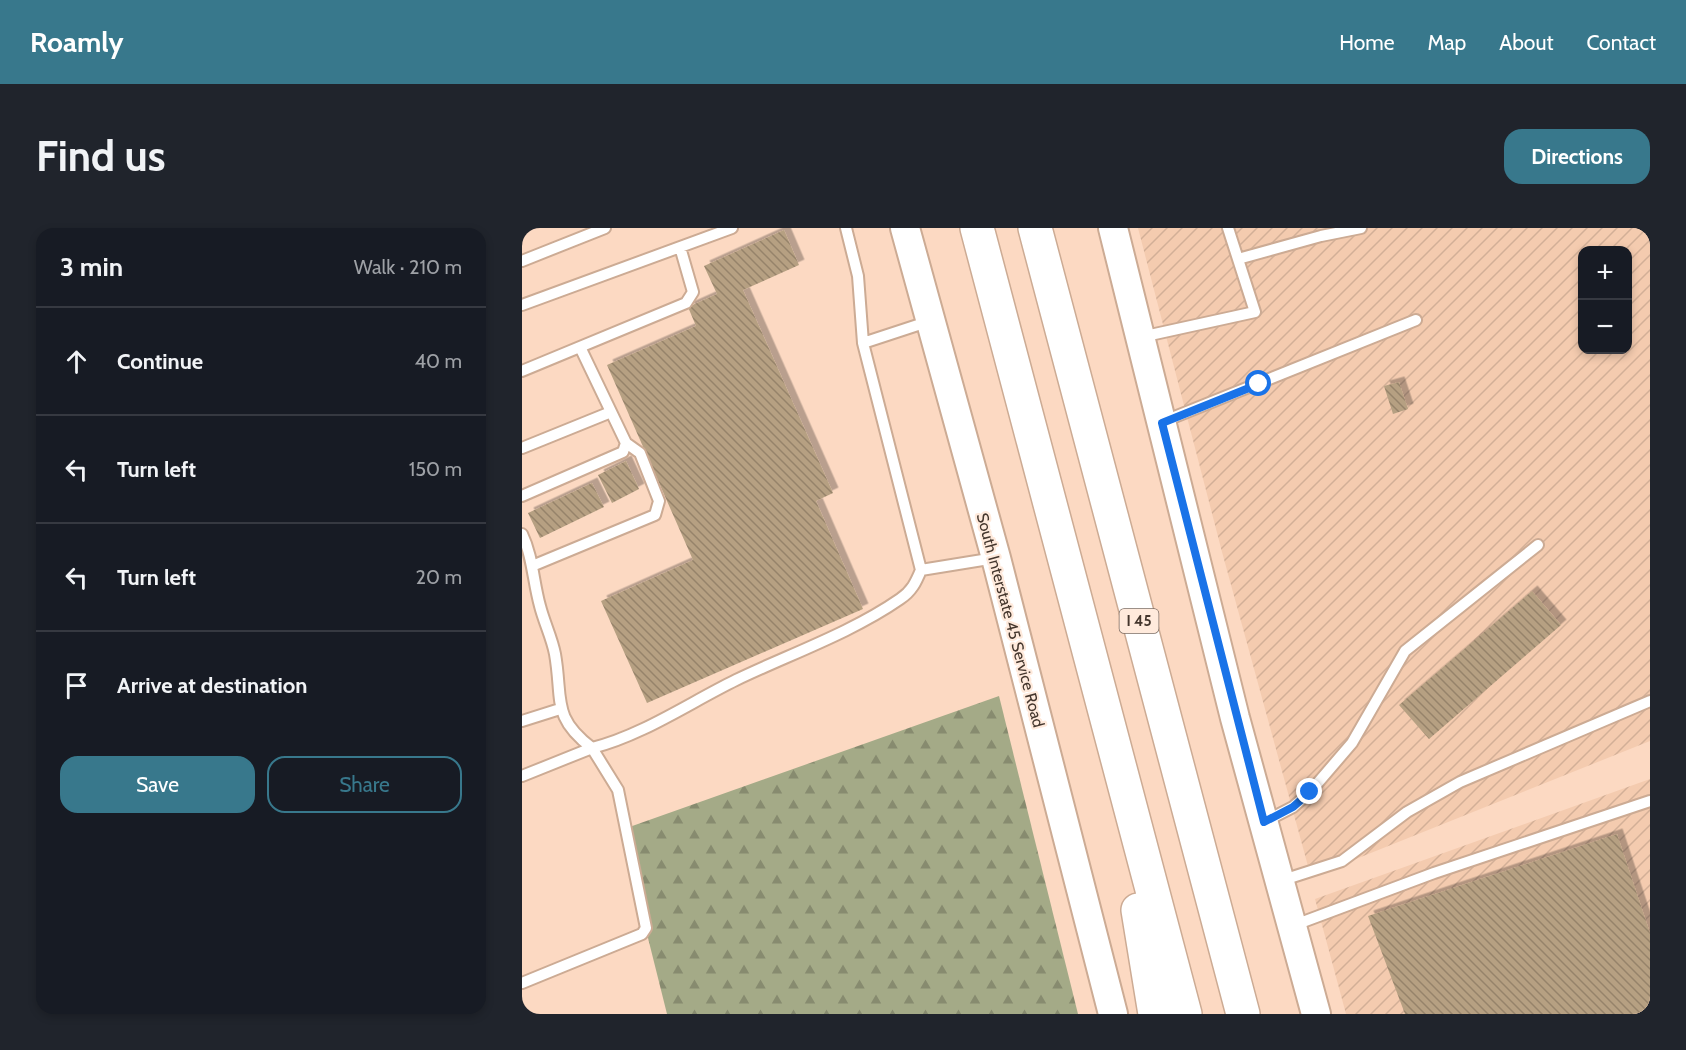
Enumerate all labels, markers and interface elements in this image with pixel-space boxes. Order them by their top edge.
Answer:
text: Roamly [30,25,124,59]
text: Home [1339,30,1395,55]
text: Map [1428,30,1466,55]
text: About [1499,30,1553,55]
text: Contact [1586,30,1656,55]
button: Directions [1504,129,1650,184]
text: Find us [36,130,165,182]
map controls [1578,246,1632,354]
button: + [1578,246,1632,300]
text: 3 min [60,251,123,283]
text: Walk · 210 m [354,255,462,279]
button: − [1578,300,1632,354]
icon: ahead [60,345,93,378]
text: Continue [117,348,203,375]
text: 40 m [414,349,462,373]
route start [1245,370,1271,396]
icon: left [60,453,93,486]
text: Turn left [117,456,196,483]
text: 150 m [409,457,462,481]
street label: South Interstate 45 Service Road [973,511,1048,729]
icon: left [60,561,93,594]
text: Turn left [117,564,196,591]
text: 20 m [416,565,462,589]
road number: I 45 [1120,609,1158,633]
icon: arrive [60,669,93,702]
text: Arrive at destination [117,672,307,699]
button: Save [60,756,255,813]
button: Share [267,756,462,813]
route end [1296,778,1322,804]

